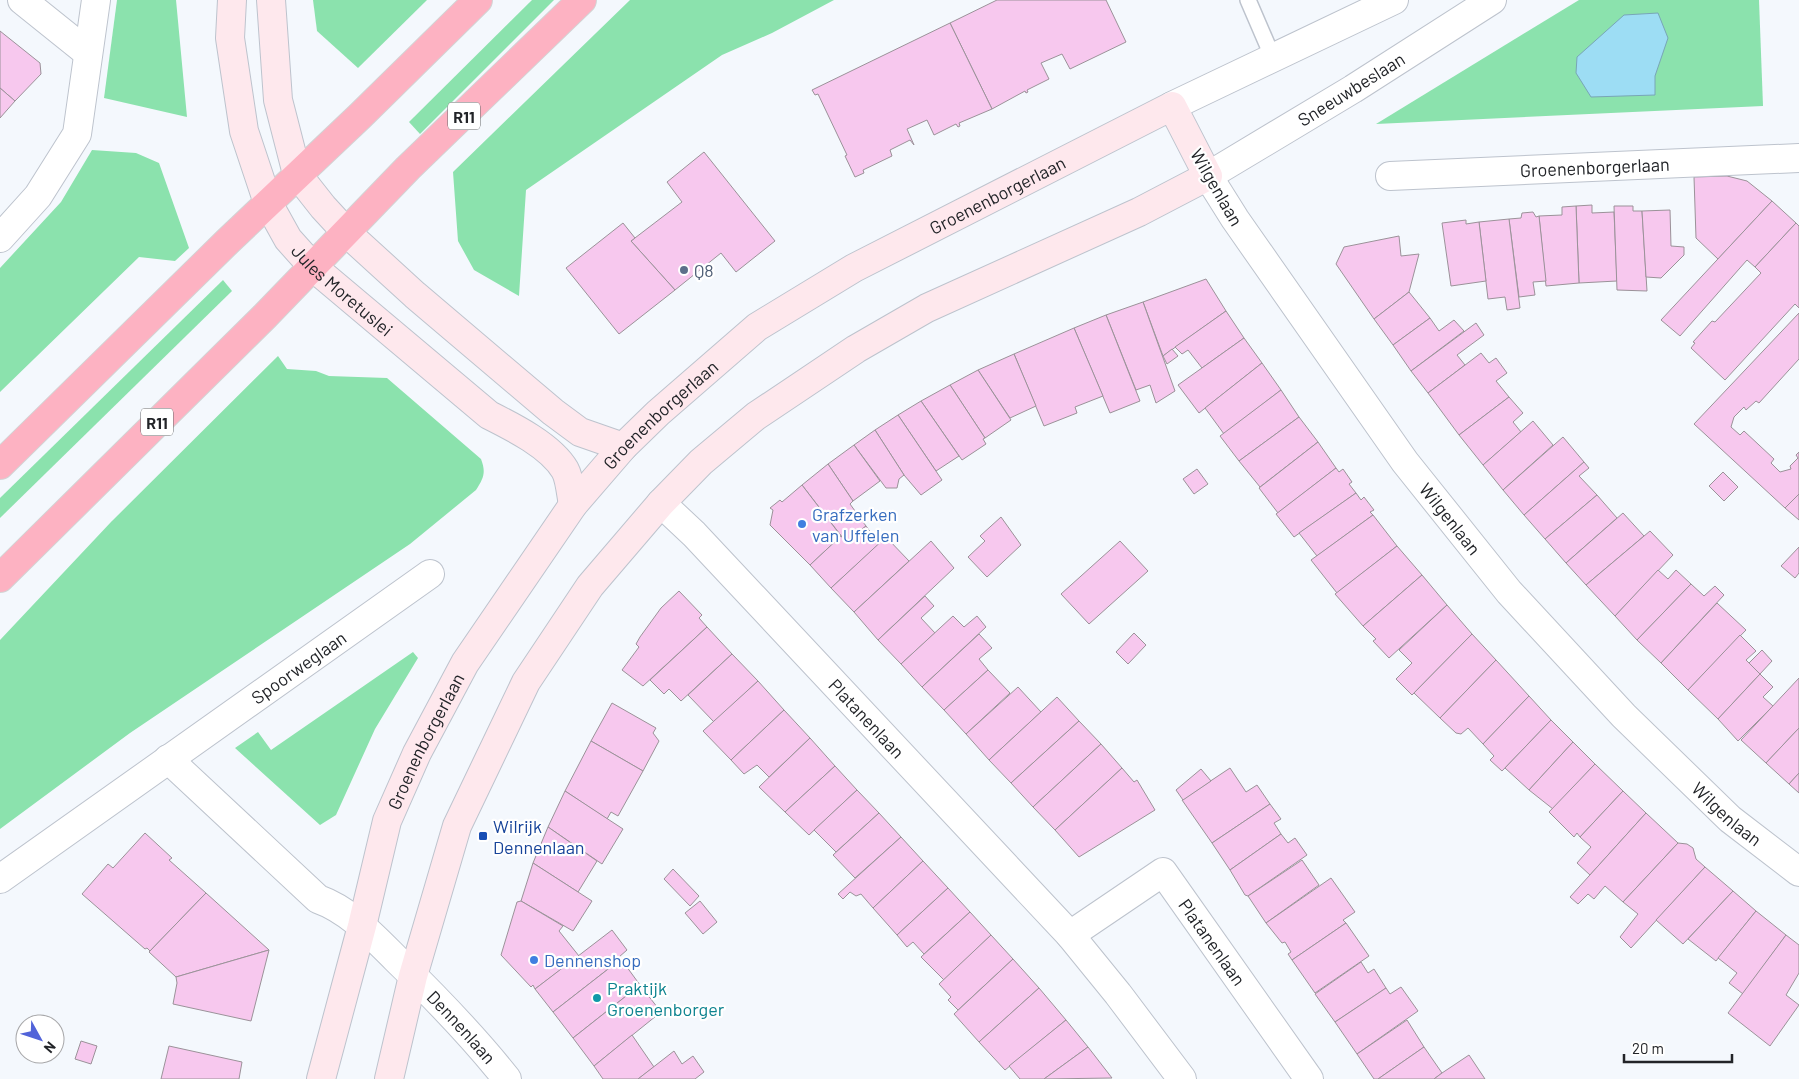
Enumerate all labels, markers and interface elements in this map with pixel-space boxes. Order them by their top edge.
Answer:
street label: Sneeuwbeslaan [1293,47,1409,131]
road number: R11 [448,102,480,130]
street label: Wilgenlaan [1186,144,1248,230]
street label: Groenenborgerlaan [926,151,1069,239]
street label: Groenenborgerlaan [1520,153,1670,181]
street label: Jules Moretuslei [287,240,398,341]
place label: Q8 [694,259,714,281]
marker: Q8 [678,264,690,276]
street label: Groenenborgerlaan [598,355,722,473]
road number: R11 [141,408,173,436]
street label: Wilgenlaan [1415,478,1486,559]
place label: Grafzerken van Uffelen [812,503,900,546]
marker: Grafzerken van Uffelen [796,518,808,530]
street label: Spoorweglaan [247,626,350,708]
street label: Groenenborgerlaan [383,669,469,813]
street label: Platanenlaan [824,674,909,763]
street label: Wilgenlaan [1687,777,1766,850]
place label: Wilrijk Dennenlaan [493,815,585,858]
marker: Wilrijk Dennenlaan [477,830,489,842]
street label: Platanenlaan [1174,894,1250,990]
place label: Dennenshop [544,949,641,971]
marker: Dennenshop [528,954,540,966]
place label: Praktijk Groenenborger [607,977,725,1020]
street label: Dennenlaan [423,986,501,1068]
marker: Praktijk Groenenborger [591,992,603,1004]
north arrow [15,1014,65,1064]
scale bar [1624,1032,1732,1064]
text: N [41,1039,60,1057]
text: 20 m [1632,1039,1664,1057]

